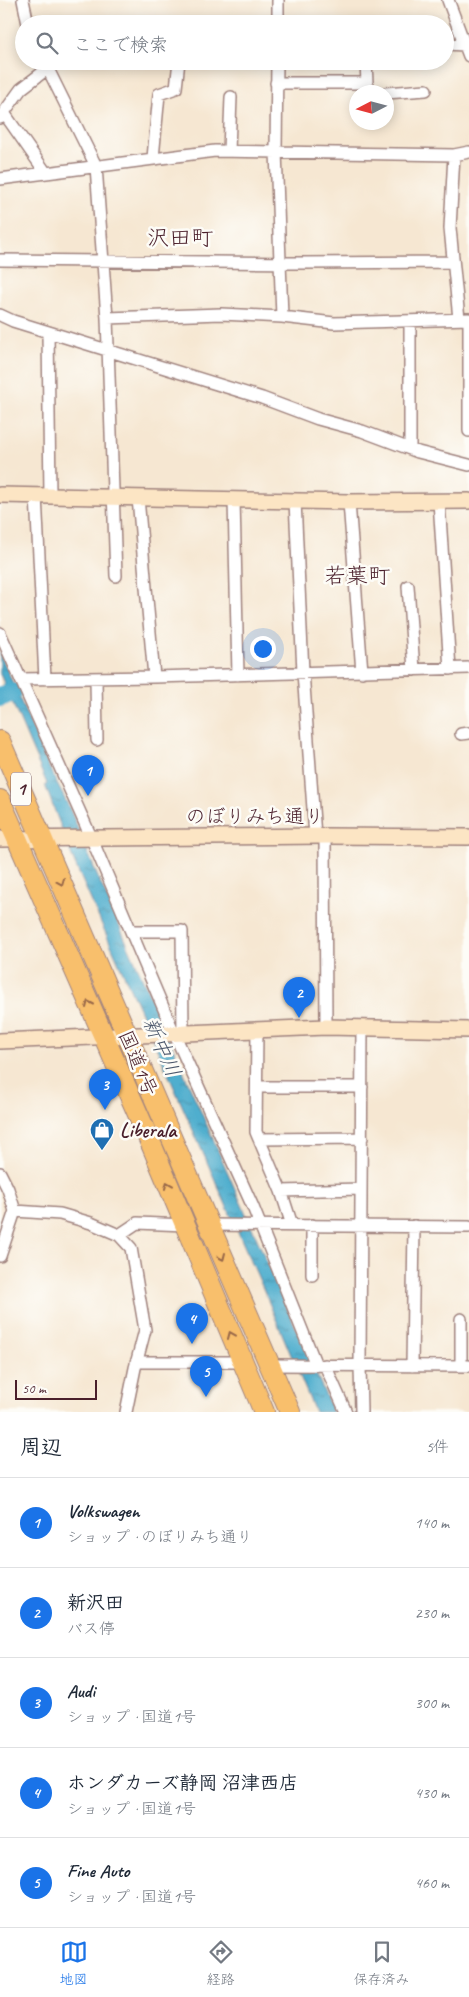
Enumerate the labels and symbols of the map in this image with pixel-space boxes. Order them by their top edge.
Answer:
north arrow [349,85,394,130]
district label: 沢田町 [147,224,213,252]
district label: 若葉町 [324,562,390,590]
your location [250,636,276,662]
pin: 1 [72,755,104,796]
road number: 1 [11,772,31,806]
street label: のぼりみち通り [185,804,325,829]
one-way arrow [55,878,65,886]
pin: 2 [283,977,315,1018]
one-way arrow [85,1000,96,1009]
water label: 新中川 [137,1013,187,1081]
street label: 国道1号 [113,1026,163,1100]
pin: 3 [89,1069,121,1110]
shop icon: Liberala [89,1117,115,1151]
place label: Liberala [120,1118,178,1143]
one-way arrow [164,1181,174,1190]
one-way arrow [216,1252,227,1261]
pin: 4 [176,1303,208,1344]
one-way arrow [227,1331,237,1340]
pin: 5 [190,1356,222,1397]
scale bar [15,1377,98,1400]

